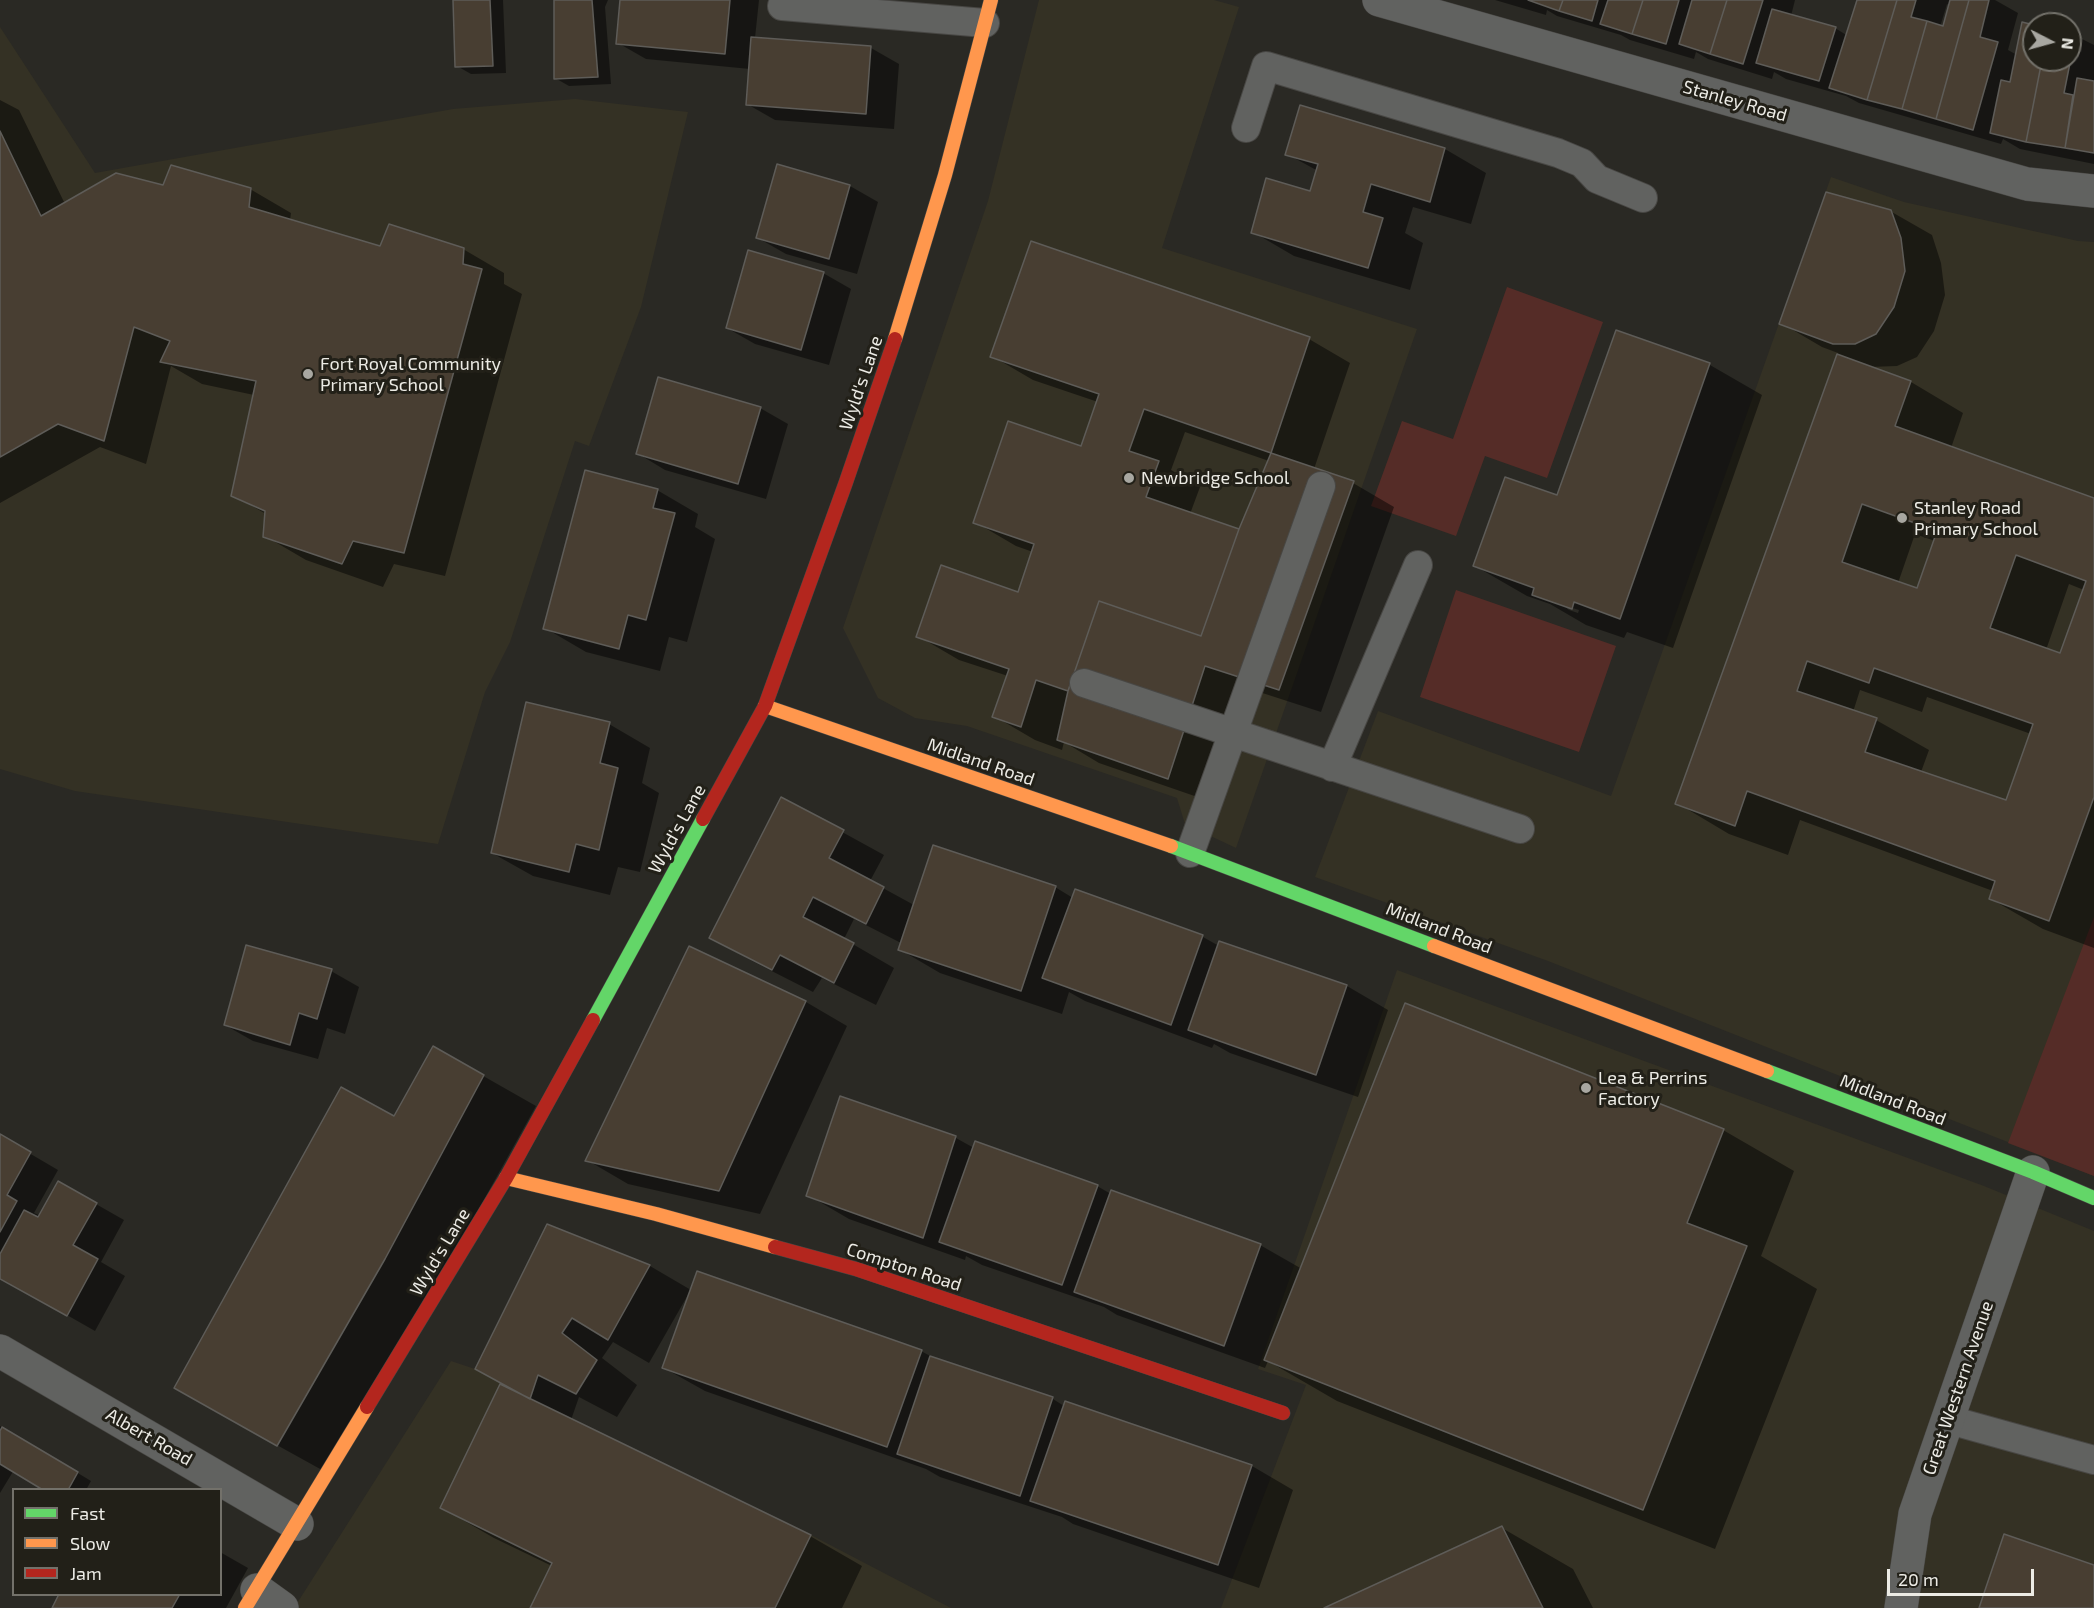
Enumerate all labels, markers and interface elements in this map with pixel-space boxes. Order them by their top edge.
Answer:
north arrow [2022,12,2082,72]
text: N [2058,37,2078,50]
street label: Stanley Road [1681,76,1789,126]
street label: Wyld's Lane [835,333,887,433]
place label: Fort Royal Community Primary School [320,353,501,395]
marker: Fort Royal Community Primary School [301,367,315,381]
place label: Newbridge School [1141,467,1289,489]
marker: Newbridge School [1122,471,1136,485]
place label: Stanley Road Primary School [1914,497,2038,540]
marker: Stanley Road Primary School [1895,511,1909,525]
street label: Midland Road [925,734,1037,790]
street label: Wyld's Lane [644,781,710,877]
street label: Midland Road [1383,898,1495,958]
place label: Lea & Perrins Factory [1598,1067,1707,1110]
street label: Midland Road [1837,1070,1949,1130]
marker: Lea & Perrins Factory [1579,1081,1593,1095]
street label: Wyld's Lane [405,1204,475,1300]
street label: Compton Road [844,1238,964,1296]
street label: Great Western Avenue [1918,1298,1998,1478]
street label: Albert Road [102,1404,196,1470]
legend [12,1488,222,1596]
text: Fast [70,1502,105,1524]
text: Slow [70,1532,110,1554]
scale bar [1890,1557,2037,1595]
text: Jam [70,1562,102,1584]
text: 20 m [1898,1568,1939,1590]

